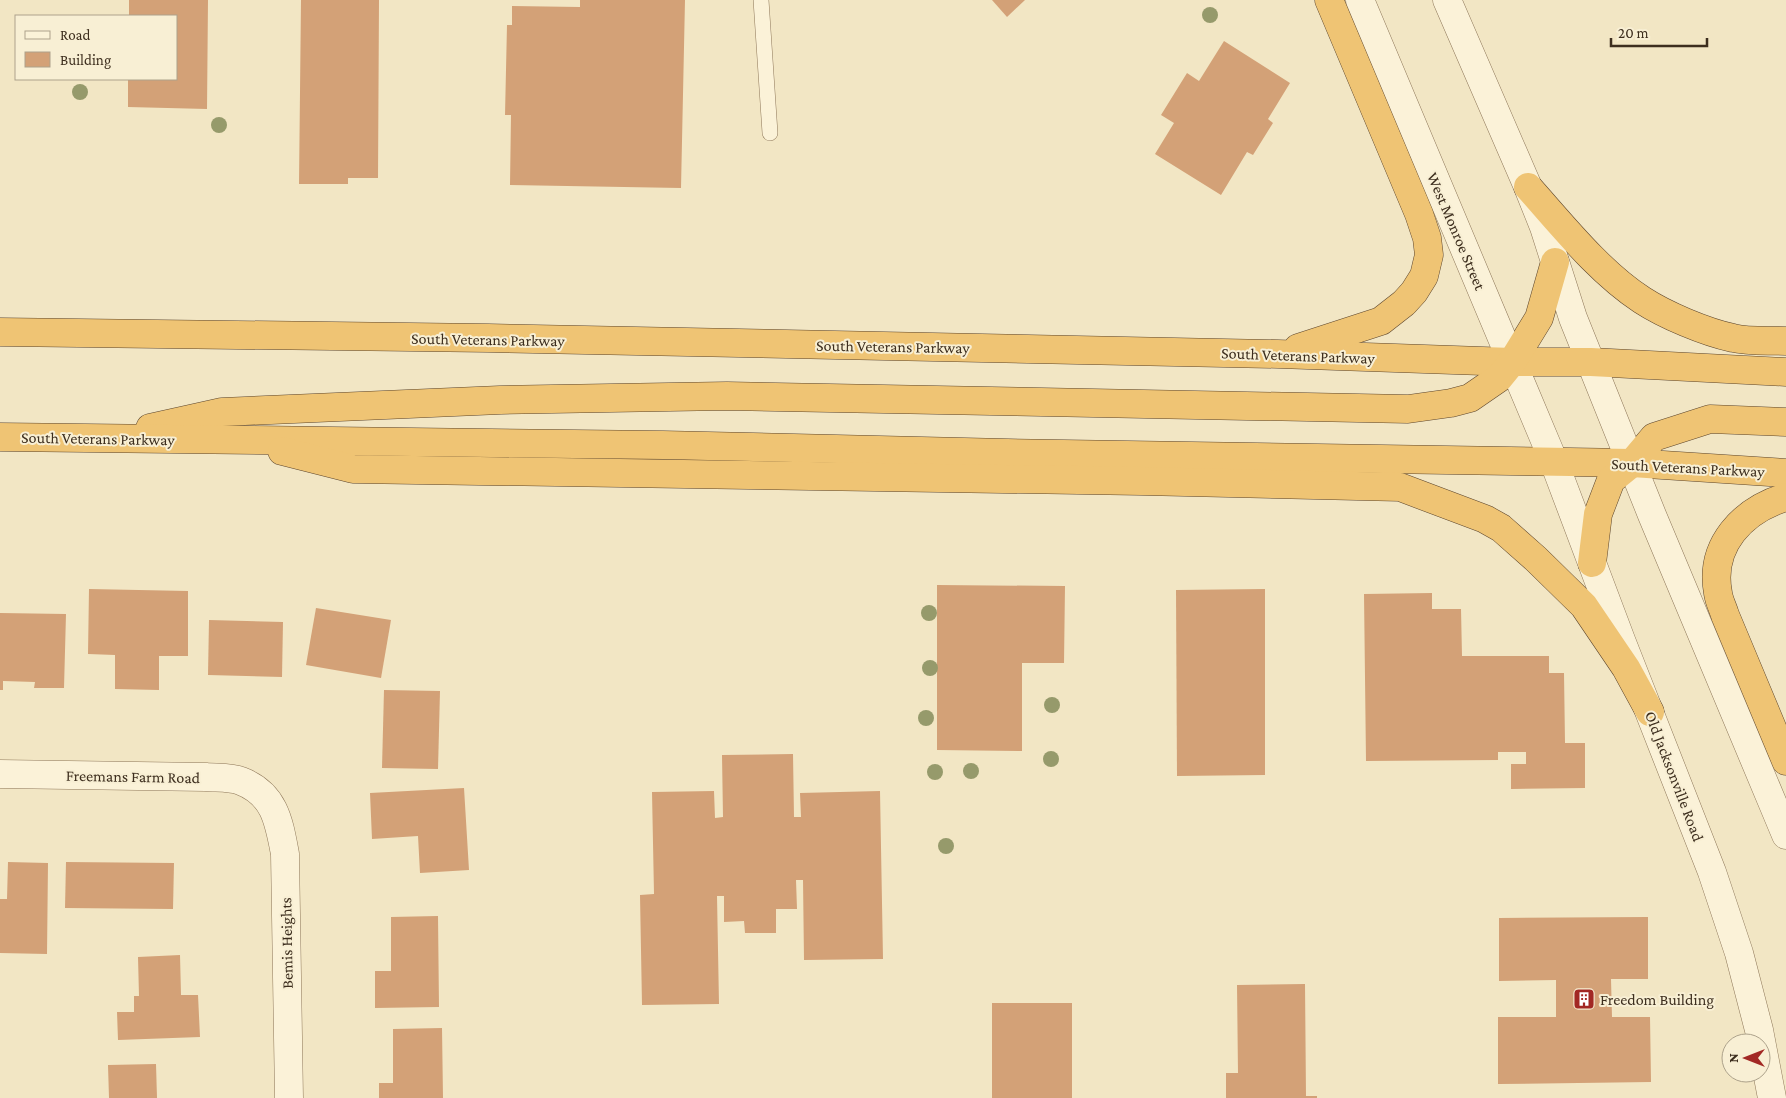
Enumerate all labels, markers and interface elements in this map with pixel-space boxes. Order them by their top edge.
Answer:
legend [15,15,178,80]
scale bar [1611,15,1707,47]
text: 20 m [1618,25,1649,41]
text: Road [60,27,91,43]
text: Building [60,52,111,69]
street label: West Monroe Street [1424,170,1489,293]
street label: South Veterans Parkway [411,330,566,350]
street label: South Veterans Parkway [816,337,971,357]
street label: South Veterans Parkway [1221,344,1376,368]
street label: South Veterans Parkway [21,429,176,449]
street label: South Veterans Parkway [1611,455,1766,481]
street label: Old Jacksonville Road [1641,709,1707,844]
street label: Freemans Farm Road [66,767,201,786]
street label: Bemis Heights [277,897,297,989]
building icon: Freedom Building [1572,987,1596,1011]
place label: Freedom Building [1600,991,1714,1009]
north arrow [1721,1033,1771,1083]
text: N [1725,1053,1741,1063]

